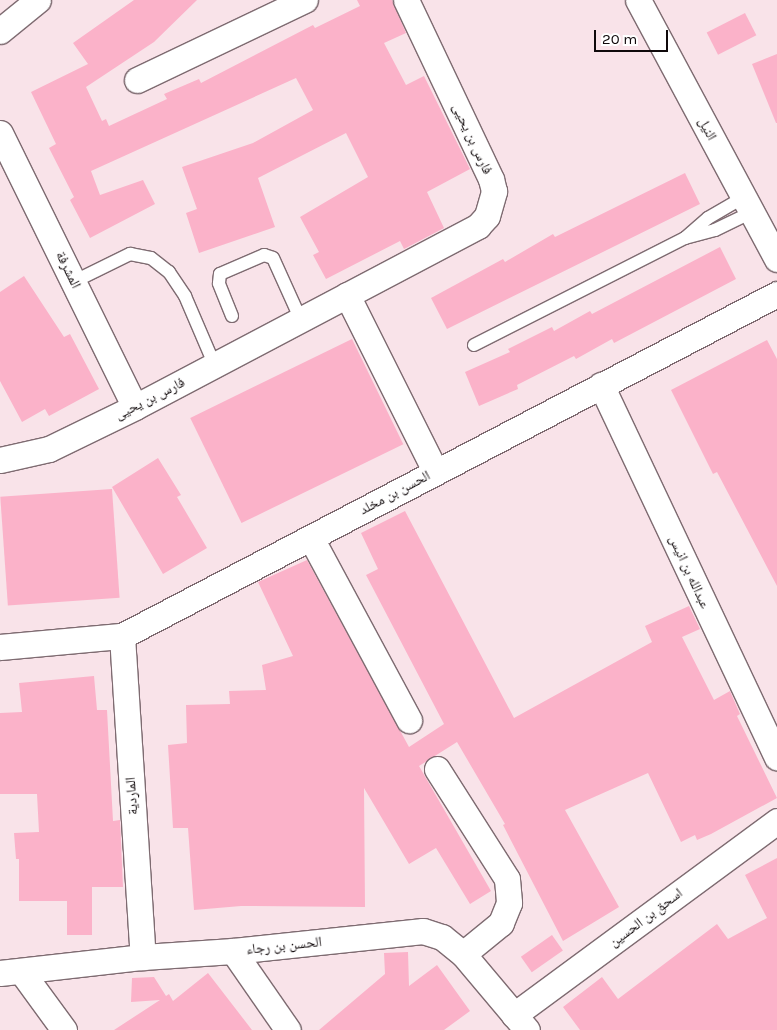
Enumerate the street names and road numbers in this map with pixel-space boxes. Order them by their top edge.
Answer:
street label: فارس بن يحيى [448,101,496,177]
street label: النيل [694,115,720,143]
street label: المشرفة [52,249,84,291]
street label: فارس بن يحيى [112,374,188,424]
street label: الحسن بن مخلد [357,467,433,519]
street label: عبدالله بن انيس [665,533,713,611]
street label: الماردية [122,776,142,816]
street label: اسحق بن الحسين [606,885,686,951]
street label: الحسن بن رجاء [245,934,323,958]

